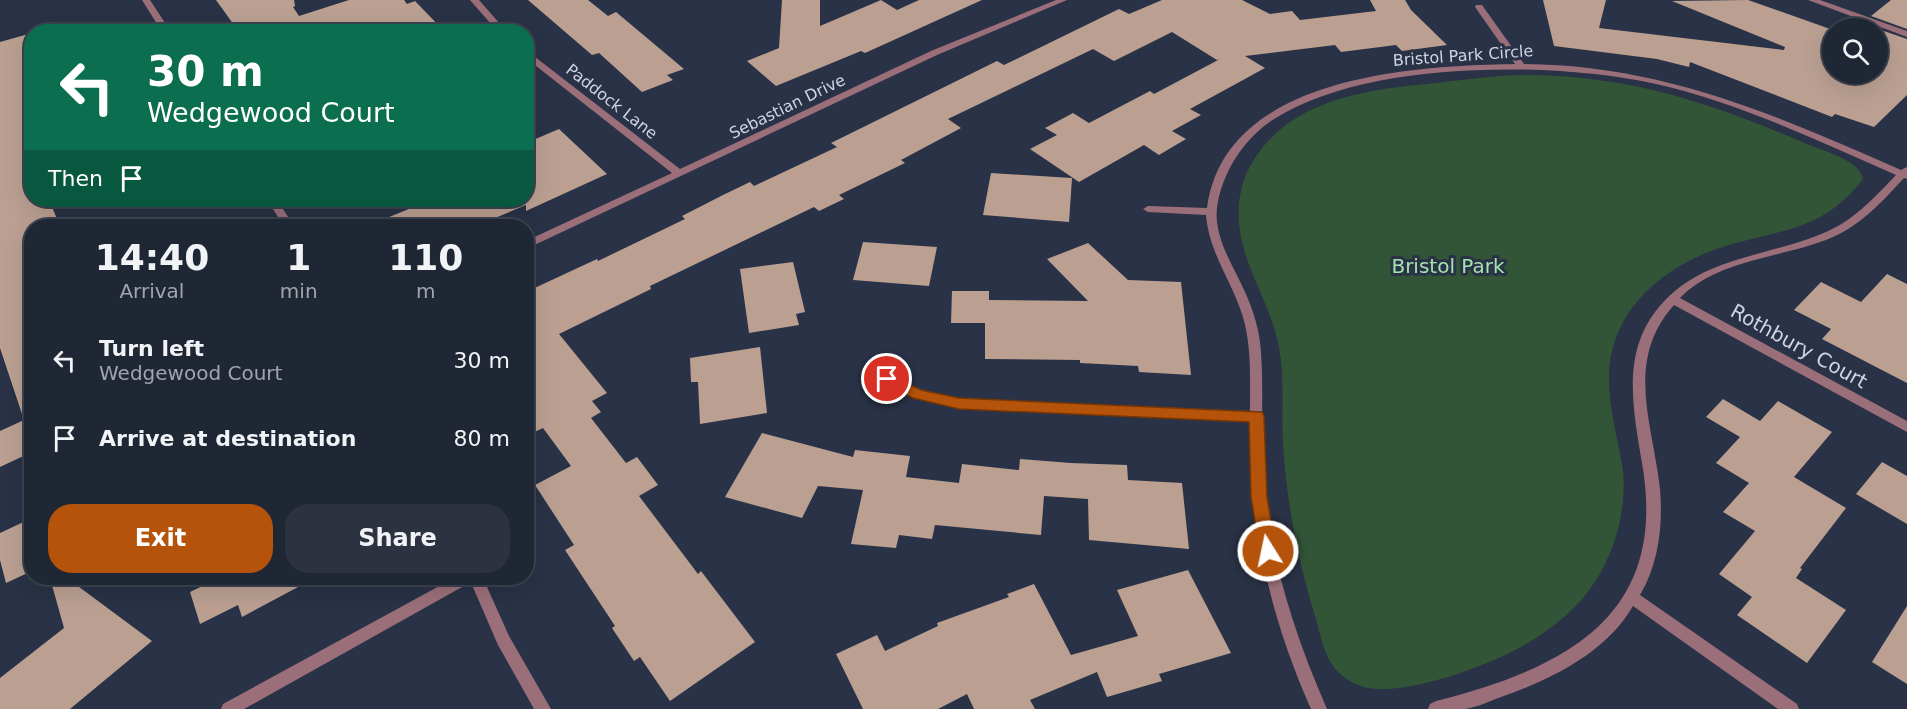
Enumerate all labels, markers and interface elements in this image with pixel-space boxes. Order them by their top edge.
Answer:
map controls [1822,18,1888,84]
button: search [1822,18,1888,84]
street label: Bristol Park Circle [1392,41,1534,70]
text: 30 m [147,47,264,96]
icon: left [48,48,126,126]
street label: Paddock Lane [562,60,661,143]
street label: Sebastian Drive [726,70,848,143]
text: Wedgewood Court [147,97,395,128]
icon: arrive [115,162,148,195]
text: Then [48,166,103,191]
text: 14:40 [95,237,209,278]
text: 1 [286,237,311,278]
text: 110 [388,237,463,278]
park label: Bristol Park [1391,254,1505,278]
text: Arrival [119,279,184,303]
text: min [280,279,318,303]
text: m [416,279,436,303]
street label: Rothbury Court [1726,299,1872,394]
text: Turn left [99,336,204,361]
icon: left [48,344,81,377]
text: 30 m [454,348,510,373]
pin [861,353,912,404]
text: Wedgewood Court [99,361,282,385]
icon: arrive [870,362,903,395]
icon: arrive [48,422,81,455]
text: Arrive at destination [99,426,356,451]
text: 80 m [454,426,510,451]
button: Exit [48,504,273,573]
button: Share [285,504,510,573]
position arrow [1236,519,1300,583]

